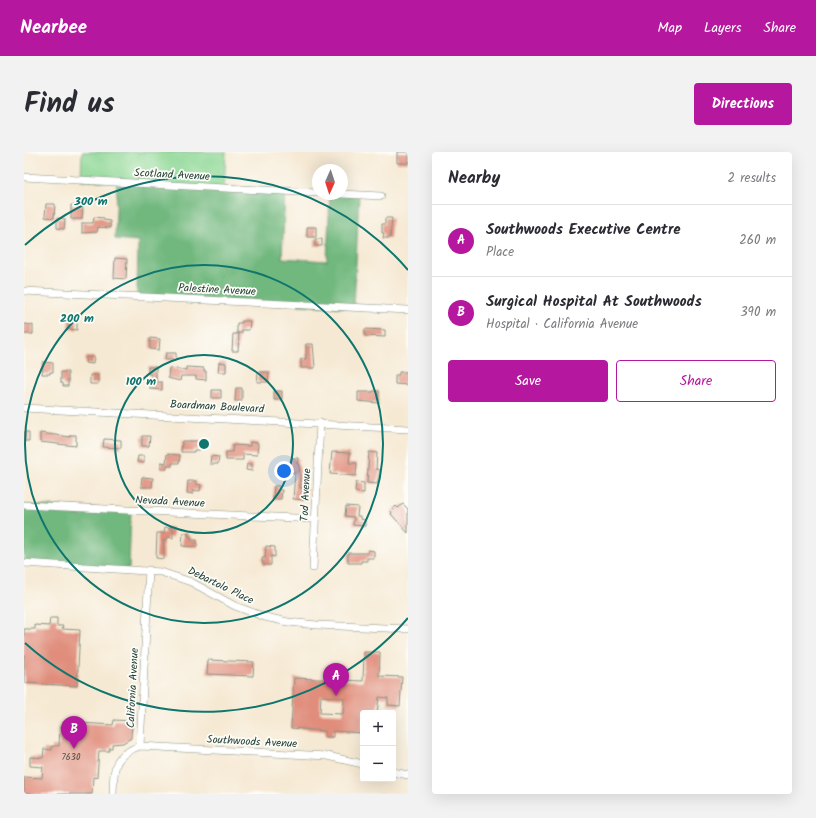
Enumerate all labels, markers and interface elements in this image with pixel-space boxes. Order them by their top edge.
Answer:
text: Nearbee [20,13,87,43]
text: Map [658,17,682,39]
text: Layers [704,17,742,39]
text: Share [764,17,796,39]
text: Find us [24,82,115,127]
button: Directions [694,83,792,125]
street label: Scotland Avenue [134,164,210,186]
north arrow [312,164,348,200]
text: Nearby [448,165,500,192]
text: 2 results [728,168,776,189]
text: 300 m [73,192,108,211]
text: Southwoods Executive Centre [486,218,681,242]
text: A [457,230,465,251]
text: 260 m [739,230,776,251]
text: Place [486,242,514,263]
street label: Palestine Avenue [178,279,256,301]
text: Surgical Hospital At Southwoods [486,290,702,314]
text: B [457,302,465,323]
text: 390 m [740,302,776,323]
text: 200 m [60,309,94,328]
text: Hospital · California Avenue [486,314,638,335]
button: Save [448,360,608,402]
button: Share [616,360,776,402]
text: 100 m [126,372,156,391]
street label: Boardman Boulevard [169,396,265,418]
centre of rings [197,437,211,451]
your location [274,461,294,481]
street label: Tod Avenue [296,468,316,522]
street label: Nevada Avenue [135,491,205,513]
street label: Debartolo Place [184,562,257,610]
street label: California Avenue [122,647,144,729]
pin: A [323,663,349,696]
map controls [360,710,396,782]
button: + [360,710,396,746]
pin: B [61,716,87,749]
street label: Southwoods Avenue [206,731,298,753]
button: − [360,746,396,782]
house number: 7630 [62,750,81,765]

